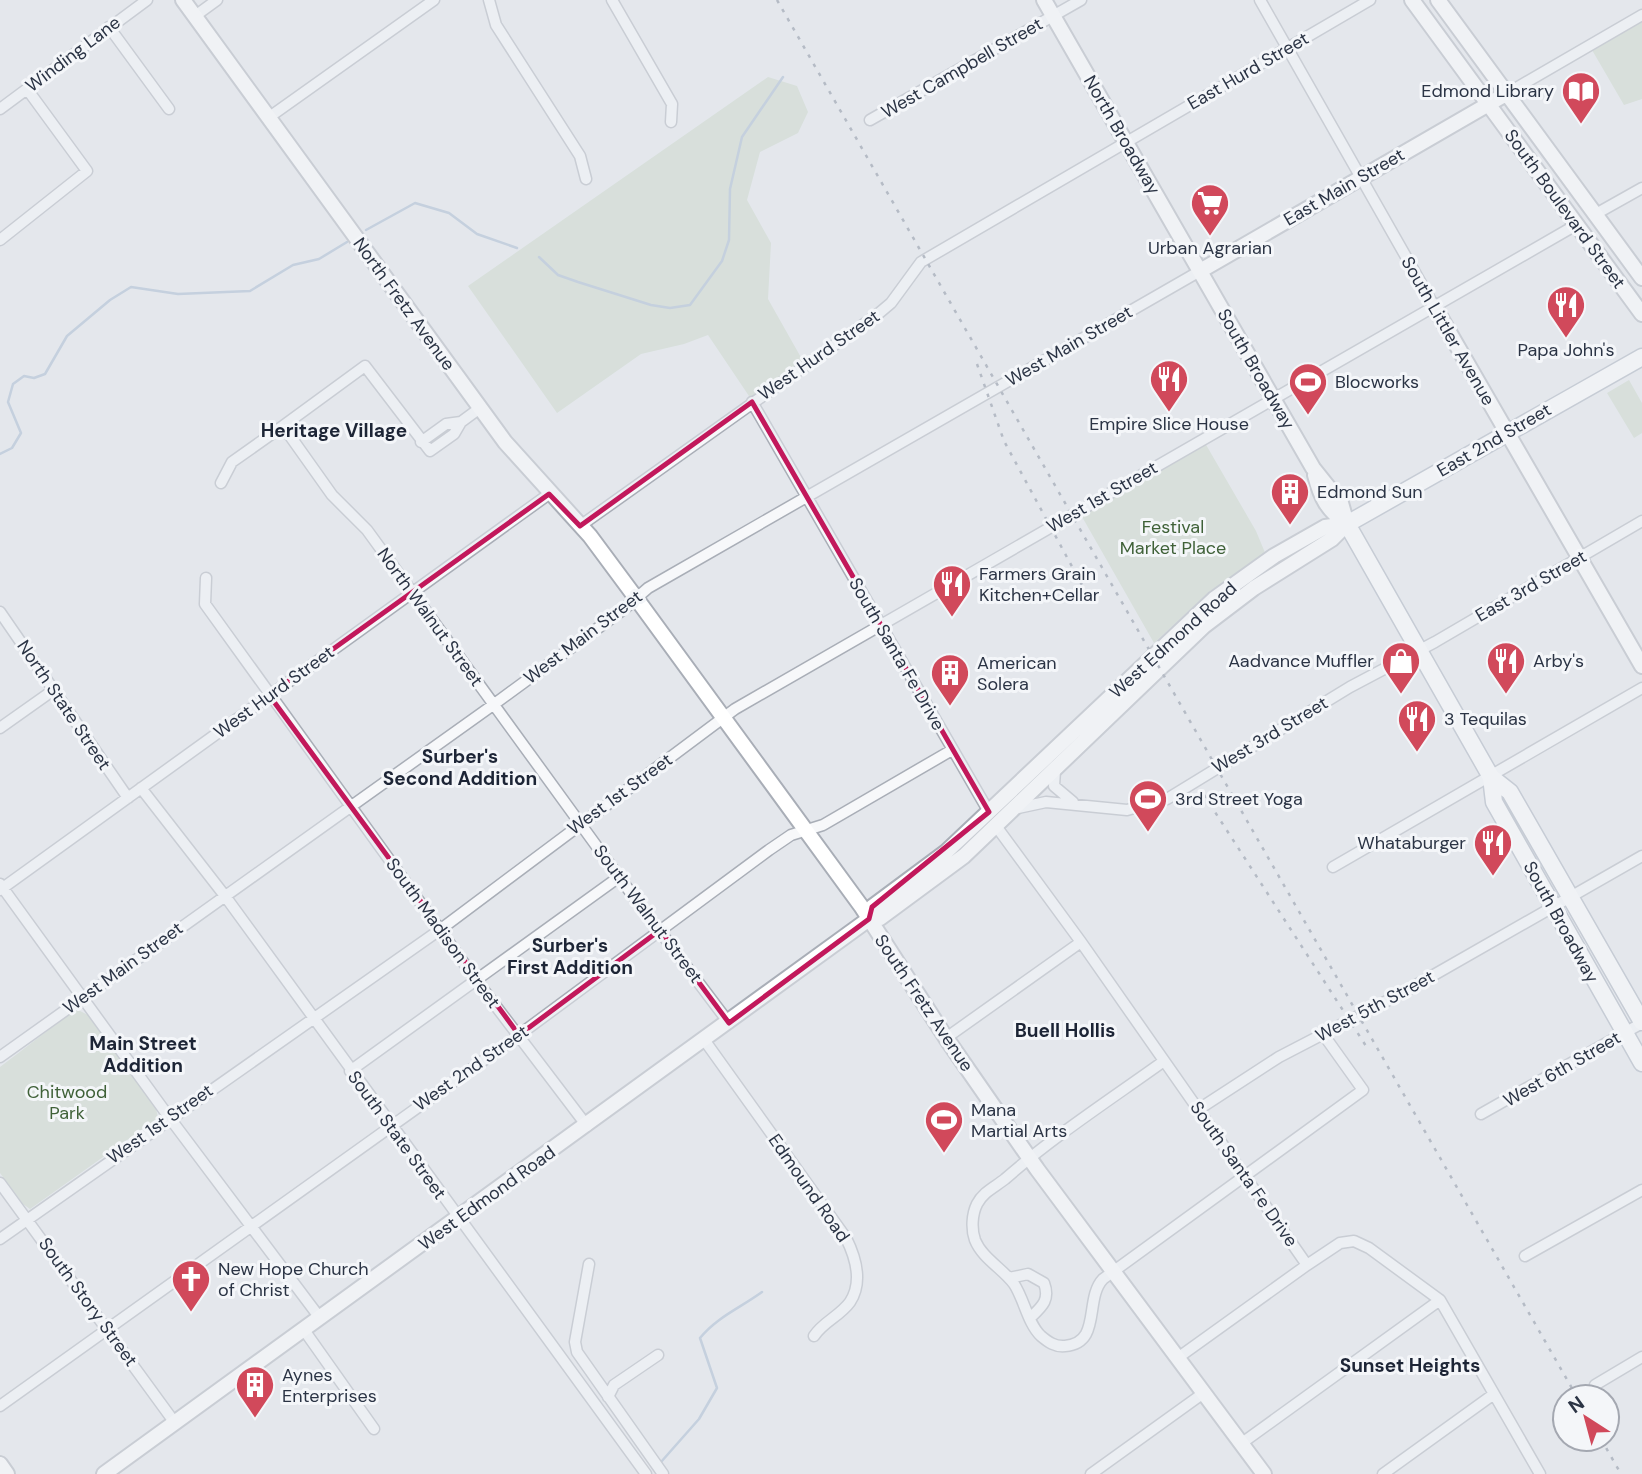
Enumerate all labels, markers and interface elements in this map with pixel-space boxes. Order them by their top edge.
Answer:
street label: Winding Lane [21,11,125,97]
street label: West Campbell Street [877,12,1047,124]
street label: East Hurd Street [1183,27,1313,115]
library icon: Edmond Library [1560,70,1602,125]
street label: North Broadway [1078,71,1166,199]
place label: Edmond Library [1421,79,1554,103]
street label: South Boulevard Street [1499,124,1631,294]
street label: East Main Street [1279,143,1409,231]
supermarket icon: Urban Agrarian [1189,182,1231,237]
street label: North Fretz Avenue [348,233,460,375]
place label: Urban Agrarian [1148,236,1272,260]
street label: South Littler Avenue [1396,252,1500,410]
restaurant icon: Papa John's [1545,284,1587,339]
street label: West Main Street [1001,300,1137,392]
street label: West Hurd Street [753,304,885,406]
street label: South Broadway [1212,304,1300,434]
place label: Papa John's [1517,338,1615,362]
restaurant icon: Empire Slice House [1148,358,1190,413]
sports icon: Blocworks [1287,361,1329,416]
place label: Blocworks [1335,370,1419,394]
street label: East 2nd Street [1432,398,1556,482]
place label: Empire Slice House [1089,412,1249,436]
district label: Heritage Village [261,418,407,443]
street label: West 1st Street [1042,456,1162,538]
building icon: Edmond Sun [1269,471,1311,526]
place label: Edmond Sun [1317,480,1423,504]
park label: Festival Market Place [1120,515,1226,560]
street label: North Walnut Street [372,543,488,691]
street label: East 3rd Street [1471,544,1591,628]
place label: Farmers Grain Kitchen+Cellar [979,562,1100,607]
restaurant icon: Farmers Grain Kitchen+Cellar [931,563,973,618]
street label: South Santa Fe Drive [843,573,951,735]
street label: West Edmond Road [1104,576,1242,704]
street label: West Main Street [519,585,647,689]
street label: North State Street [12,635,116,775]
street label: West Hurd Street [209,640,339,744]
shop icon: Aadvance Muffler [1380,640,1422,695]
restaurant icon: Arby's [1485,640,1527,695]
place label: Aadvance Muffler [1228,649,1374,673]
place label: Arby's [1533,649,1584,673]
place label: American Solera [977,651,1057,696]
building icon: American Solera [929,652,971,707]
street label: West 3rd Street [1208,691,1332,779]
restaurant icon: 3 Tequilas [1396,698,1438,753]
place label: 3 Tequilas [1444,707,1527,731]
district label: Surber's Second Addition [383,744,537,791]
street label: West 1st Street [563,748,677,840]
sports icon: 3rd Street Yoga [1127,778,1169,833]
place label: 3rd Street Yoga [1175,787,1303,811]
restaurant icon: Whataburger [1472,822,1514,877]
place label: Whataburger [1357,831,1466,855]
street label: South Walnut Street [588,840,708,988]
street label: South Madison Street [380,853,506,1013]
street label: South Broadway [1518,857,1604,987]
street label: West Main Street [58,916,188,1020]
street label: South Fretz Avenue [869,930,979,1076]
district label: Surber's First Addition [507,933,633,980]
street label: West 5th Street [1311,965,1439,1047]
district label: Buell Hollis [1015,1018,1115,1043]
street label: West 2nd Street [409,1019,533,1117]
street label: West 6th Street [1499,1026,1625,1112]
district label: Main Street Addition [89,1031,197,1078]
street label: South State Street [342,1066,452,1204]
street label: West 1st Street [102,1079,218,1169]
park label: Chitwood Park [27,1080,107,1125]
street label: South Santa Fe Drive [1185,1096,1303,1252]
place label: Mana Martial Arts [971,1098,1067,1143]
sports icon: Mana Martial Arts [923,1099,965,1154]
street label: Edmound Road [763,1129,855,1247]
street label: West Edmond Road [414,1140,560,1256]
street label: South Story Street [33,1233,143,1371]
place label: New Hope Church of Christ [218,1257,369,1302]
church icon: New Hope Church of Christ [170,1258,212,1313]
district label: Sunset Heights [1340,1353,1480,1378]
place label: Aynes Enterprises [282,1363,377,1408]
building icon: Aynes Enterprises [234,1364,276,1419]
north arrow [1551,1383,1621,1453]
text: N [1563,1390,1589,1419]

